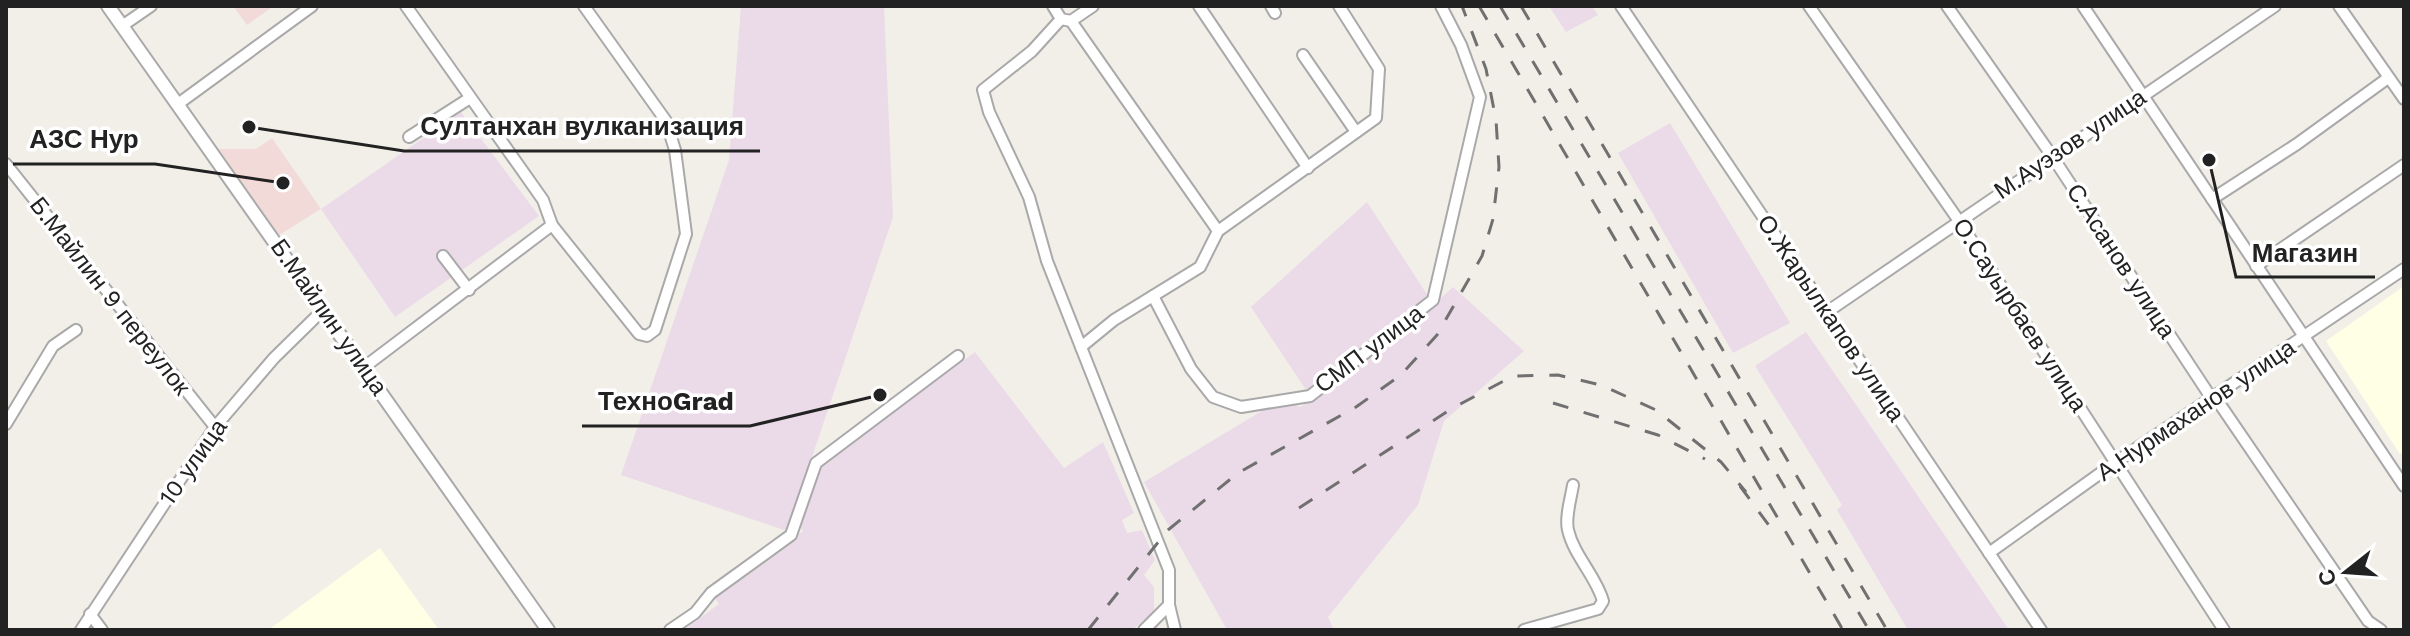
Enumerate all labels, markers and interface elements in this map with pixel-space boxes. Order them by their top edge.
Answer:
street label: М.Ауэзов улица [1989,83,2152,205]
callout: Султанхан вулканизация [404,101,760,151]
text: Султанхан вулканизация [420,111,744,141]
callout: АЗС Нур [13,114,155,164]
text: АЗС Нур [29,124,139,154]
street label: С.Асанов улица [2061,178,2182,344]
street label: Б.Майлин 9 переулок [24,191,196,401]
street label: О.Жарылкапов улица [1751,209,1911,427]
street label: О.Сауырбаев улица [1947,213,2093,418]
callout: Магазин [2236,227,2375,277]
street label: Б.Майлин улица [265,234,394,401]
text: Магазин [2252,238,2358,268]
street label: СМП улица [1309,299,1429,399]
street label: А.Нурмаханов улица [2091,333,2301,487]
callout: ТехноGrad [582,376,750,426]
text: ТехноGrad [598,386,734,416]
street label: 10 улица [153,413,233,510]
north arrow [2306,532,2386,612]
text: С [2313,566,2342,589]

